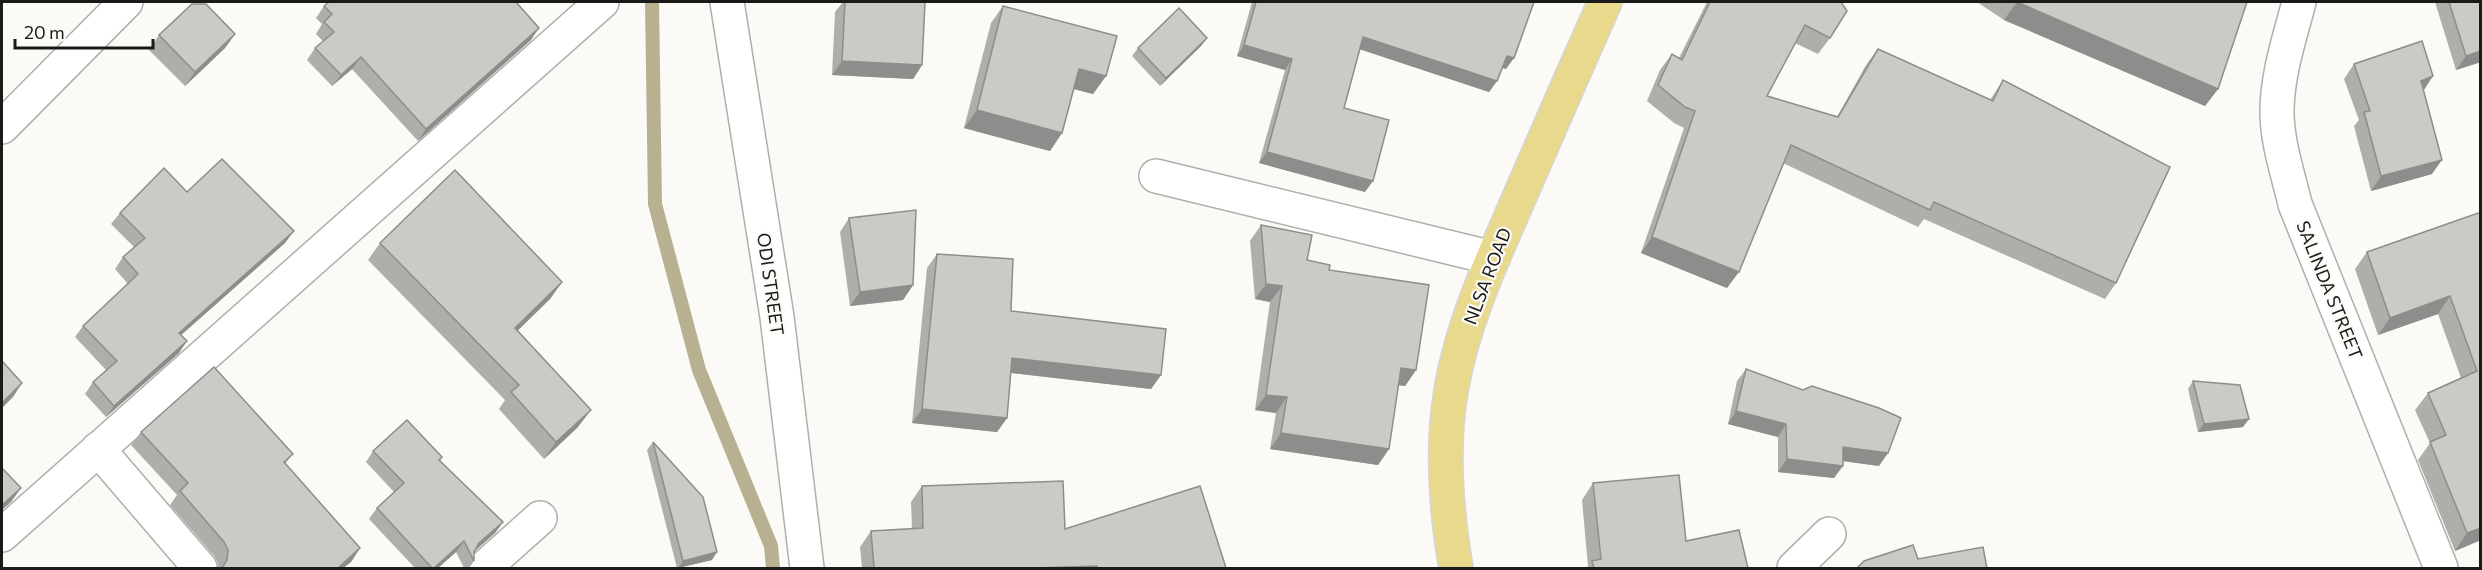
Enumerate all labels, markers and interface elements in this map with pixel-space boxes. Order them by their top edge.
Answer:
scale bar [15,12,153,50]
text: 20 m [24,21,65,43]
street label: SALINDA STREET [2292,218,2368,362]
street label: NLSA ROAD [1458,224,1516,328]
street label: ODI STREET [753,231,789,337]

